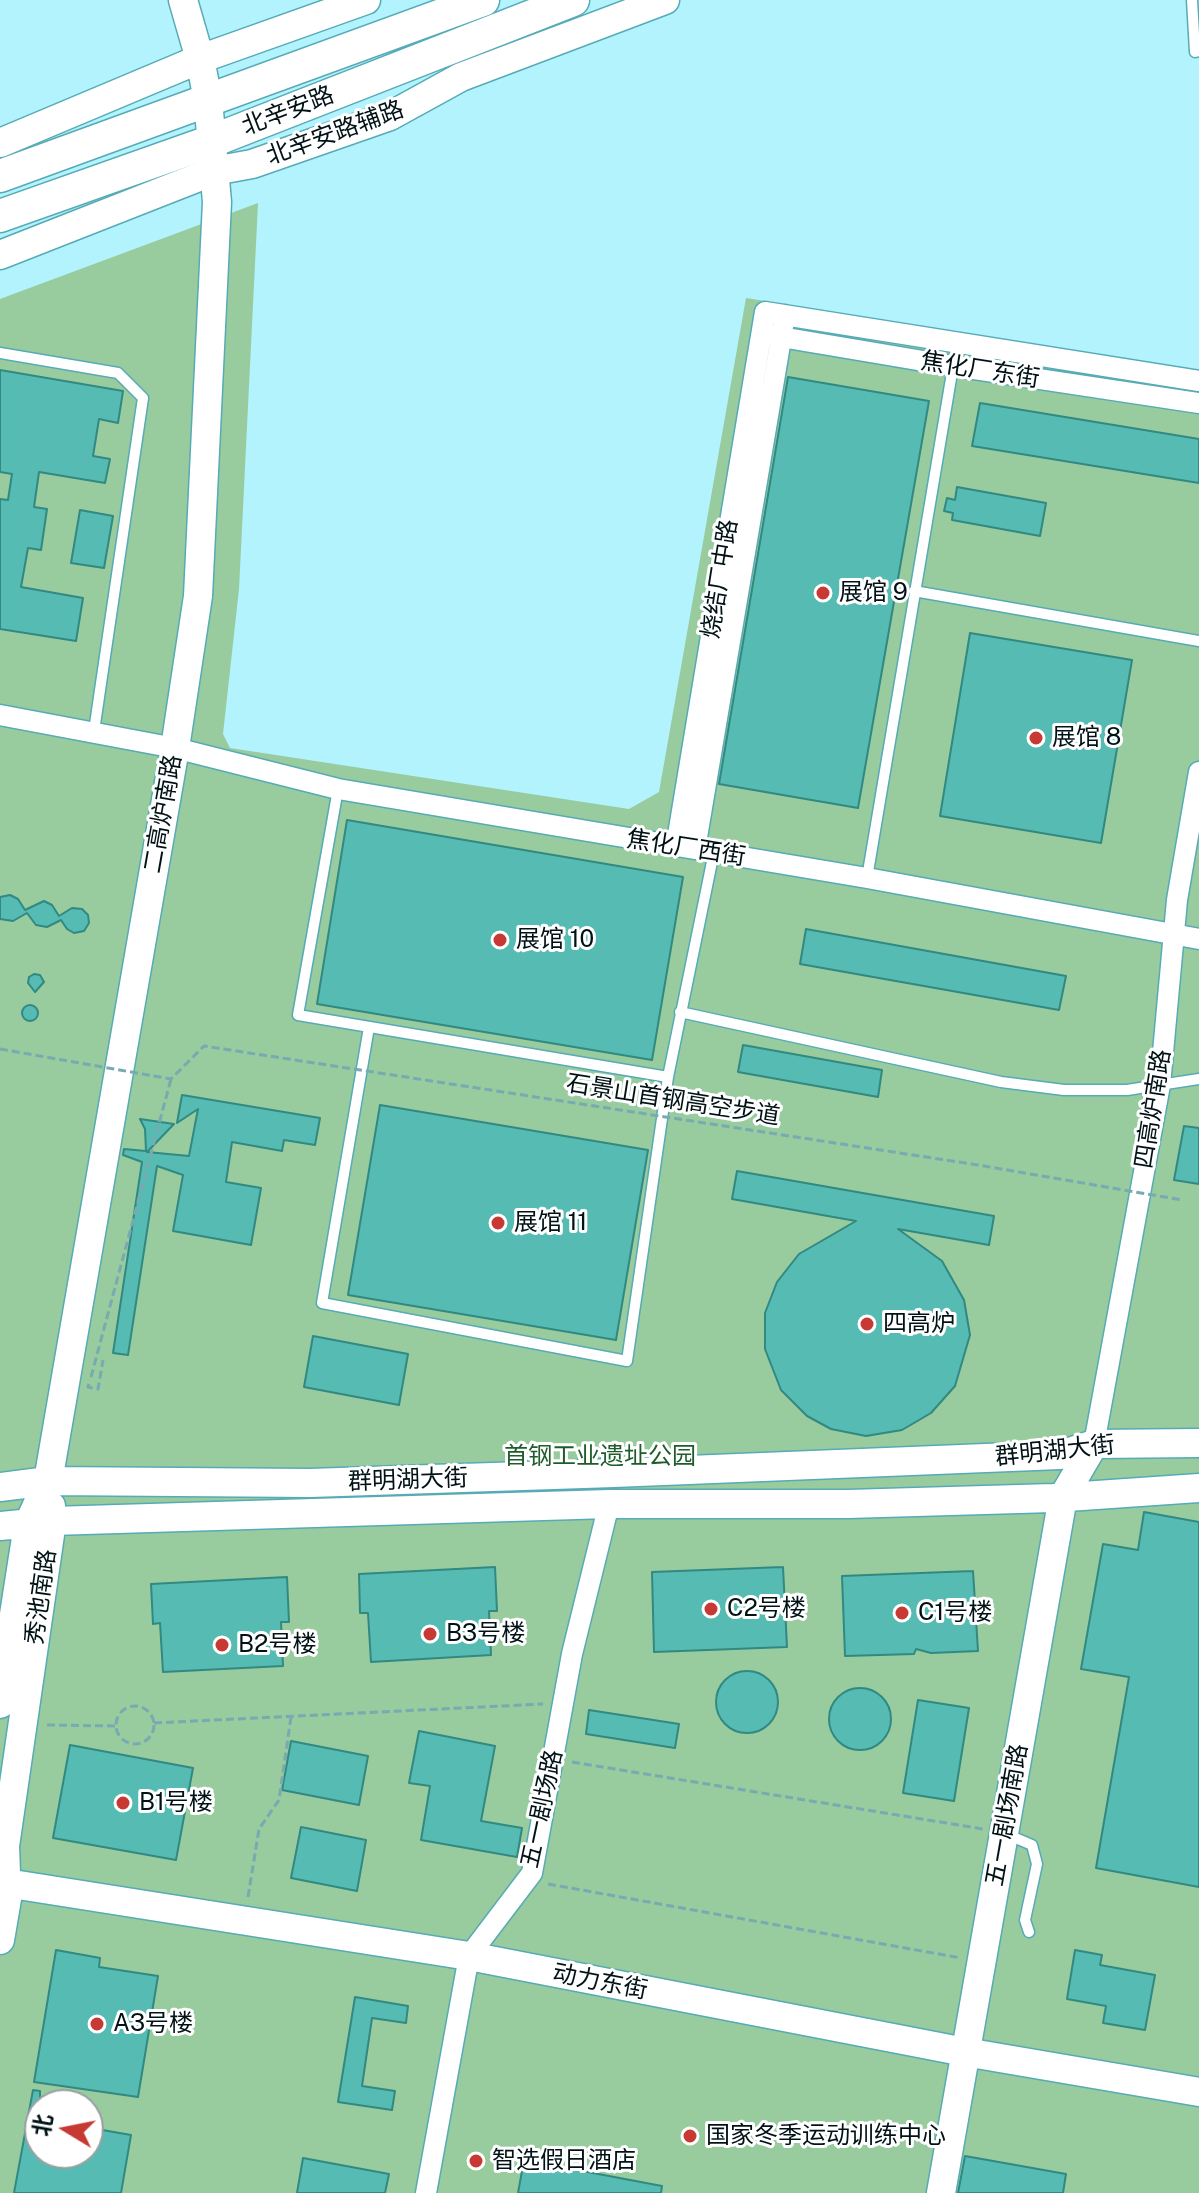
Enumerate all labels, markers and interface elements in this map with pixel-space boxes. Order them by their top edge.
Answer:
street label: 北辛安路 [238,80,338,142]
street label: 北辛安路辅路 [262,95,408,171]
street label: 焦化厂东街 [918,346,1042,394]
street label: 烧结厂中路 [696,517,744,641]
place label: 展馆 9 [839,579,908,607]
marker: 展馆 9 [814,584,832,602]
place label: 展馆 8 [1052,724,1121,752]
marker: 展馆 8 [1027,729,1045,747]
street label: 二高炉南路 [138,752,188,876]
street label: 焦化厂西街 [624,824,748,872]
place label: 展馆 10 [516,926,594,954]
marker: 展馆 10 [491,931,509,949]
street label: 四高炉南路 [1129,1047,1177,1171]
street label: 石景山首钢高空步道 [564,1069,782,1131]
place label: 展馆 11 [514,1209,587,1237]
marker: 展馆 11 [489,1214,507,1232]
place label: 四高炉 [883,1310,955,1338]
marker: 四高炉 [858,1315,876,1333]
street label: 群明湖大街 [994,1430,1116,1472]
park label: 首钢工业遗址公园 [504,1443,696,1471]
street label: 群明湖大街 [348,1464,468,1496]
street label: 秀池南路 [20,1547,62,1647]
place label: C2号楼 [727,1595,806,1623]
place label: C1号楼 [918,1599,992,1627]
marker: C2号楼 [702,1600,720,1618]
marker: C1号楼 [893,1604,911,1622]
place label: B3号楼 [446,1620,525,1648]
marker: B3号楼 [421,1625,439,1643]
place label: B2号楼 [238,1631,316,1659]
marker: B2号楼 [213,1636,231,1654]
street label: 五一剧场南路 [980,1742,1034,1888]
street label: 五一剧场路 [515,1747,569,1871]
place label: B1号楼 [139,1789,213,1817]
marker: B1号楼 [114,1794,132,1812]
street label: 动力东街 [550,1959,650,2005]
place label: A3号楼 [113,2010,193,2038]
marker: A3号楼 [88,2015,106,2033]
north arrow [24,2089,104,2169]
text: 北 [28,2112,57,2138]
place label: 国家冬季运动训练中心 [706,2122,946,2150]
marker: 国家冬季运动训练中心 [681,2127,699,2145]
place label: 智选假日酒店 [492,2147,636,2175]
marker: 智选假日酒店 [467,2152,485,2170]

